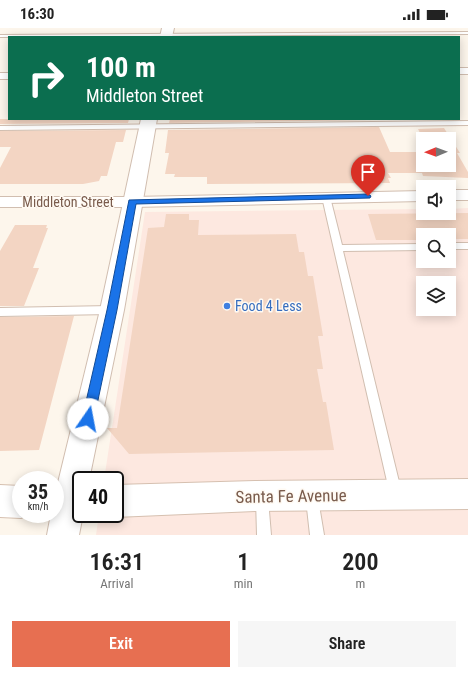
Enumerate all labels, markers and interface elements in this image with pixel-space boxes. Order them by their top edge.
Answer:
text: 16:30 [20,5,54,23]
text: 100 m [86,51,156,84]
icon: right [20,52,72,104]
text: Middleton Street [86,85,203,106]
north arrow [416,132,456,172]
map controls [416,132,456,316]
pin [351,155,385,196]
icon: arrive [357,161,379,183]
button: sound [416,180,456,220]
street label: Middleton Street [22,194,114,210]
button: search [416,228,456,268]
button: layers [416,276,456,316]
place label: Food 4 Less [235,298,302,314]
marker: Food 4 Less [222,301,232,311]
position arrow [67,398,109,440]
speed limit sign: 40 [72,471,124,523]
text: 35 [28,480,48,504]
street label: Santa Fe Avenue [235,485,347,507]
text: km/h [28,501,48,512]
text: 16:31 [90,548,144,576]
text: 1 [237,548,249,576]
text: 200 [342,548,378,576]
text: Arrival [100,576,133,591]
text: min [234,576,253,591]
text: m [355,576,365,591]
button: Exit [12,621,230,667]
button: Share [238,621,456,667]

